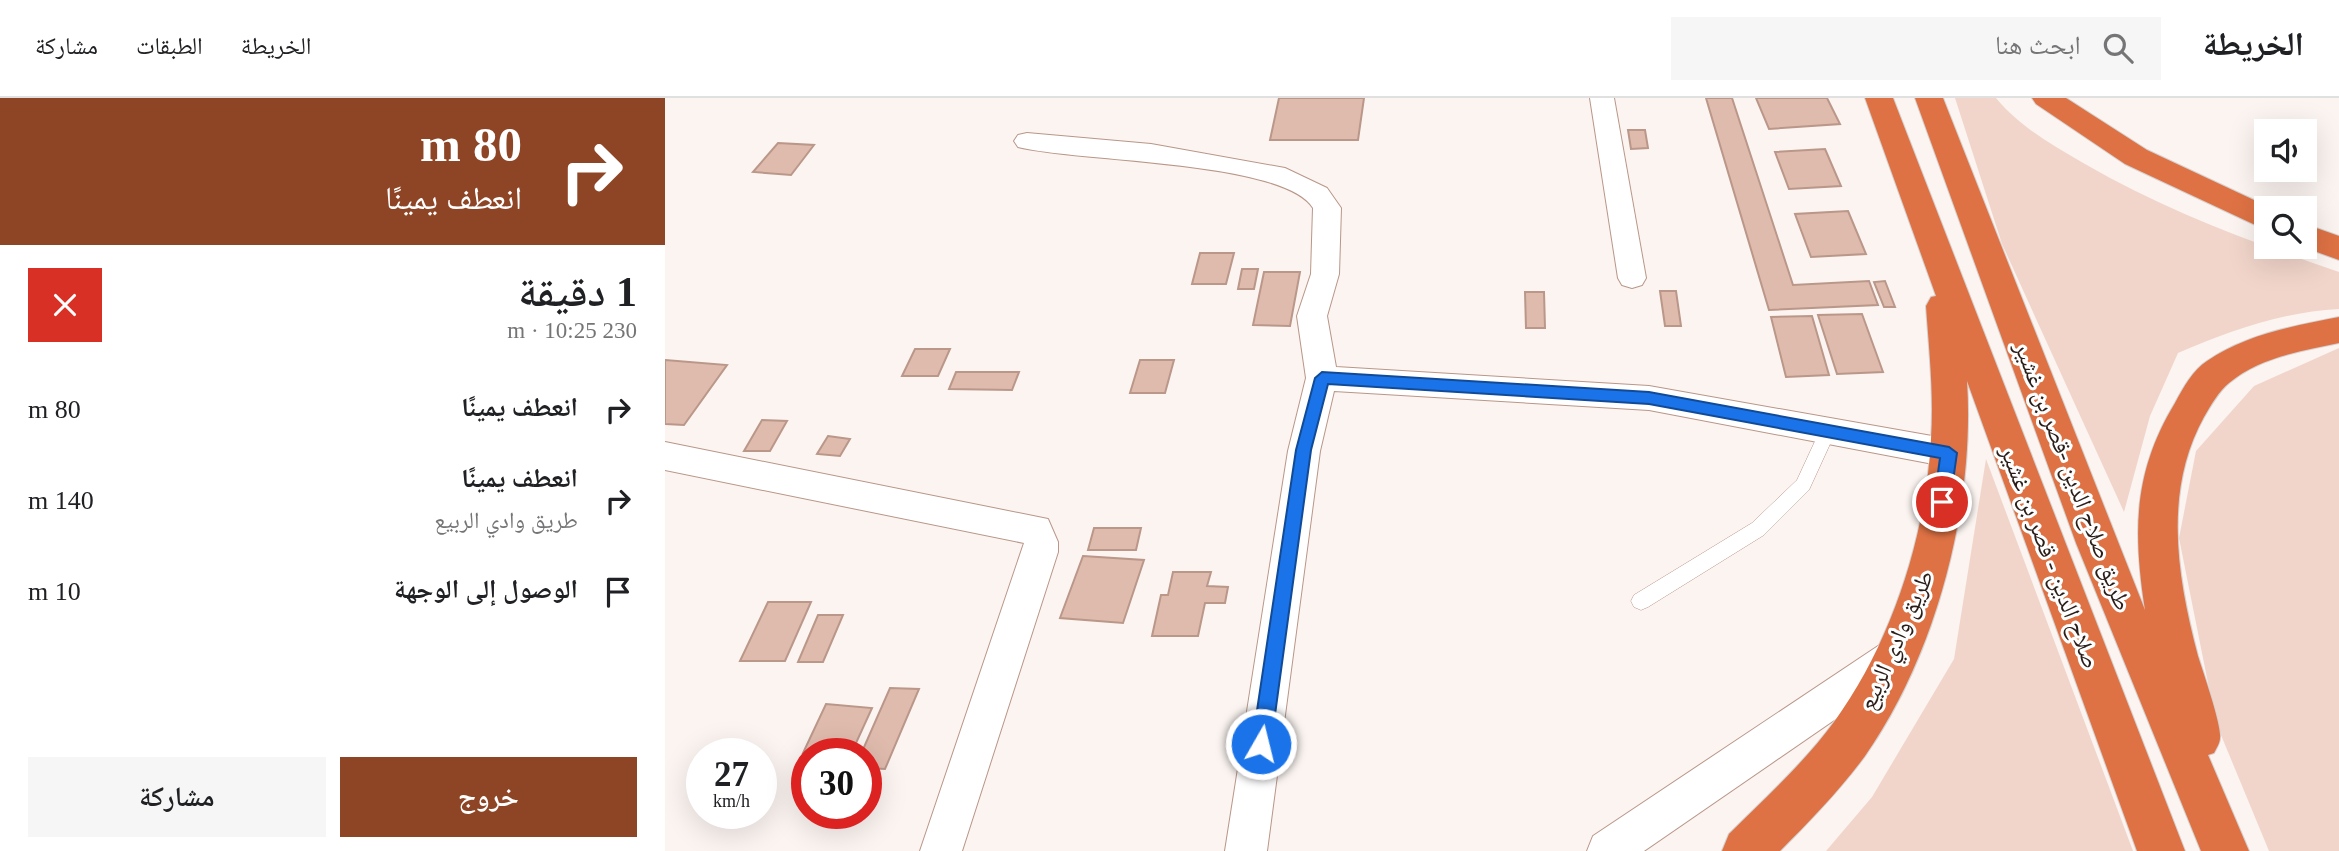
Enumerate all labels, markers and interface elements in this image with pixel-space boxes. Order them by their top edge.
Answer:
search box [1671,17,2161,80]
text: الخريطة [2203,26,2304,62]
icon: search [2099,29,2137,67]
text: ابحث هنا [1995,31,2081,60]
text: مشاركة [35,33,98,59]
text: الطبقات [136,33,203,59]
text: الخريطة [241,33,311,59]
text: 80 m [420,117,522,172]
map controls [2254,119,2317,259]
button: sound [2254,119,2317,182]
icon: right [546,126,637,217]
text: انعطف يمينًا [385,180,522,216]
button: search [2254,196,2317,259]
button: close [28,268,102,342]
text: 1 دقيقة [518,269,637,315]
text: 230 m · 10:25 [507,318,637,343]
street label: طريق صلاح الدين -قصر بن غشير [2007,337,2136,615]
icon: right [599,391,637,429]
text: انعطف يمينًا [461,393,578,422]
text: 80 m [28,395,81,424]
street label: صلاح الدين - قصر بن غشير [1993,441,2105,673]
text: انعطف يمينًا [461,464,578,493]
pin [1912,472,1972,532]
icon: right [599,482,637,520]
icon: arrive [1923,483,1961,521]
text: 140 m [28,486,94,515]
text: طريق وادي الربيع [434,508,578,533]
street label: طريق وادي الربيع [1854,566,1944,716]
icon: arrive [599,573,637,611]
text: الوصول إلى الوجهة [394,575,578,604]
text: 10 m [28,577,81,606]
position arrow [1224,707,1298,781]
speed limit sign: 30 [791,738,882,829]
text: 27 [714,755,749,794]
button: مشاركة [28,757,326,837]
button: خروج [340,757,637,837]
text: km/h [713,791,750,811]

